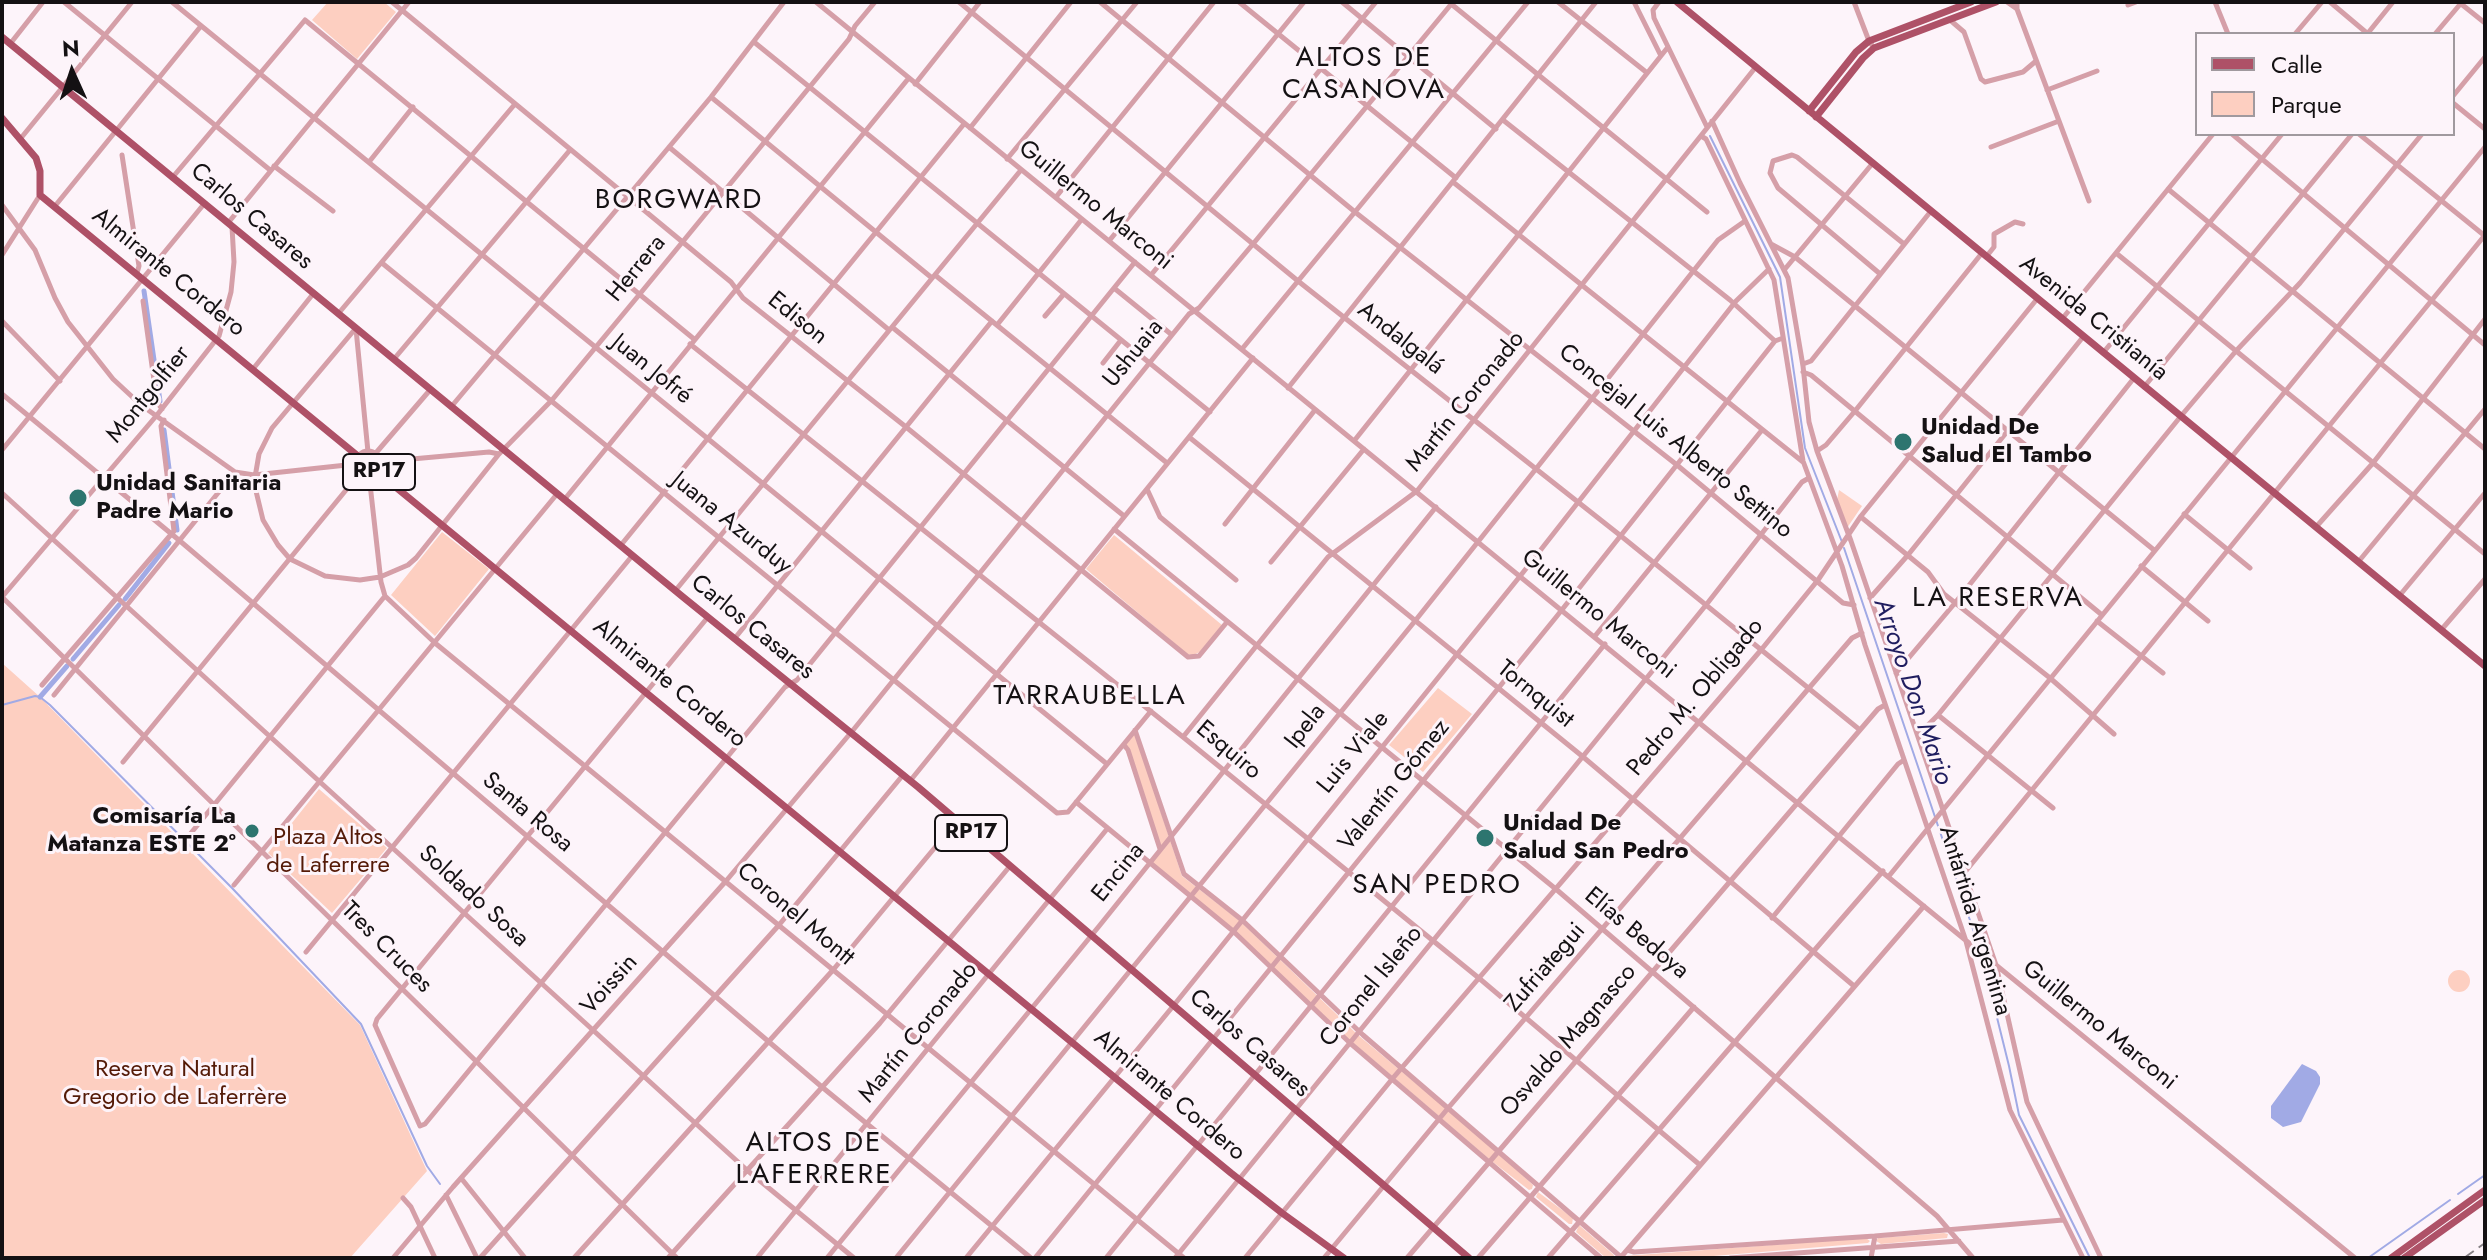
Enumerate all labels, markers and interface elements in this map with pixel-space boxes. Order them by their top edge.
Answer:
north arrow [32,32,112,112]
text: N [61,32,80,64]
legend [2195,32,2455,136]
district label: ALTOS DE CASANOVA [1282,42,1446,108]
text: Calle [2271,47,2322,82]
text: Parque [2271,87,2342,122]
street label: Guillermo Marconi [1012,135,1178,277]
street label: Carlos Casares [184,157,318,277]
district label: BORGWARD [595,184,763,218]
street label: Almirante Cordero [86,202,250,344]
street label: Herrera [601,230,673,308]
street label: Avenida Cristianía [2013,250,2173,388]
street label: Edison [761,286,833,352]
street label: Andalgalá [1351,296,1449,382]
street label: Ushuaia [1098,314,1170,394]
street label: Martín Coronado [1401,326,1531,478]
street label: Juan Jofré [605,329,697,411]
street label: Concejal Luis Alberto Settino [1552,339,1798,545]
street label: Montgolfier [101,341,197,449]
place label: Unidad De Salud El Tambo [1921,414,2092,470]
marker: Unidad De Salud El Tambo [1892,431,1914,453]
road number: RP17 [343,454,415,490]
street label: Juana Azurduy [665,467,797,581]
place label: Unidad Sanitaria Padre Mario [96,470,281,526]
marker: Unidad Sanitaria Padre Mario [67,487,89,509]
street label: Guillermo Marconi [1515,544,1681,686]
street label: Carlos Casares [684,569,820,687]
district label: LA RESERVA [1912,582,2084,616]
water label: Arroyo Don Mario [1865,595,1959,789]
street label: Almirante Cordero [587,613,751,755]
street label: Pedro M. Obligado [1622,613,1770,783]
street label: Tornquist [1491,655,1579,735]
district label: TARRAUBELLA [993,680,1187,714]
street label: Ipela [1280,699,1332,755]
street label: Luis Viale [1312,706,1396,800]
street label: Valentín Gómez [1333,714,1457,858]
street label: Esquiro [1189,715,1267,787]
street label: Santa Rosa [476,767,578,859]
place label: Comisaría La Matanza ESTE 2° [47,803,236,859]
place label: Unidad De Salud San Pedro [1503,810,1689,866]
road number: RP17 [935,815,1007,851]
marker: Comisaría La Matanza ESTE 2° [243,822,261,840]
street label: Antártida Argentina [1931,823,2017,1019]
park label: Plaza Altos de Laferrere [266,824,390,880]
marker: Unidad De Salud San Pedro [1474,827,1496,849]
street label: Encina [1087,838,1151,908]
street label: Soldado Sosa [412,840,534,954]
street label: Coronel Montt [730,857,860,973]
district label: SAN PEDRO [1352,869,1522,903]
street label: Elías Bedoya [1578,882,1694,986]
street label: Tres Cruces [334,896,438,1000]
street label: Zufriategui [1500,918,1592,1018]
street label: Coronel Isleño [1314,921,1430,1053]
street label: Voissin [575,949,645,1021]
street label: Guillermo Marconi [2016,955,2182,1097]
street label: Martín Coronado [854,957,984,1109]
street label: Osvaldo Magnasco [1495,959,1643,1123]
street label: Carlos Casares [1183,984,1315,1104]
street label: Almirante Cordero [1087,1024,1251,1168]
park label: Reserva Natural Gregorio de Laferrère [63,1056,287,1112]
district label: ALTOS DE LAFERRERE [735,1127,893,1193]

